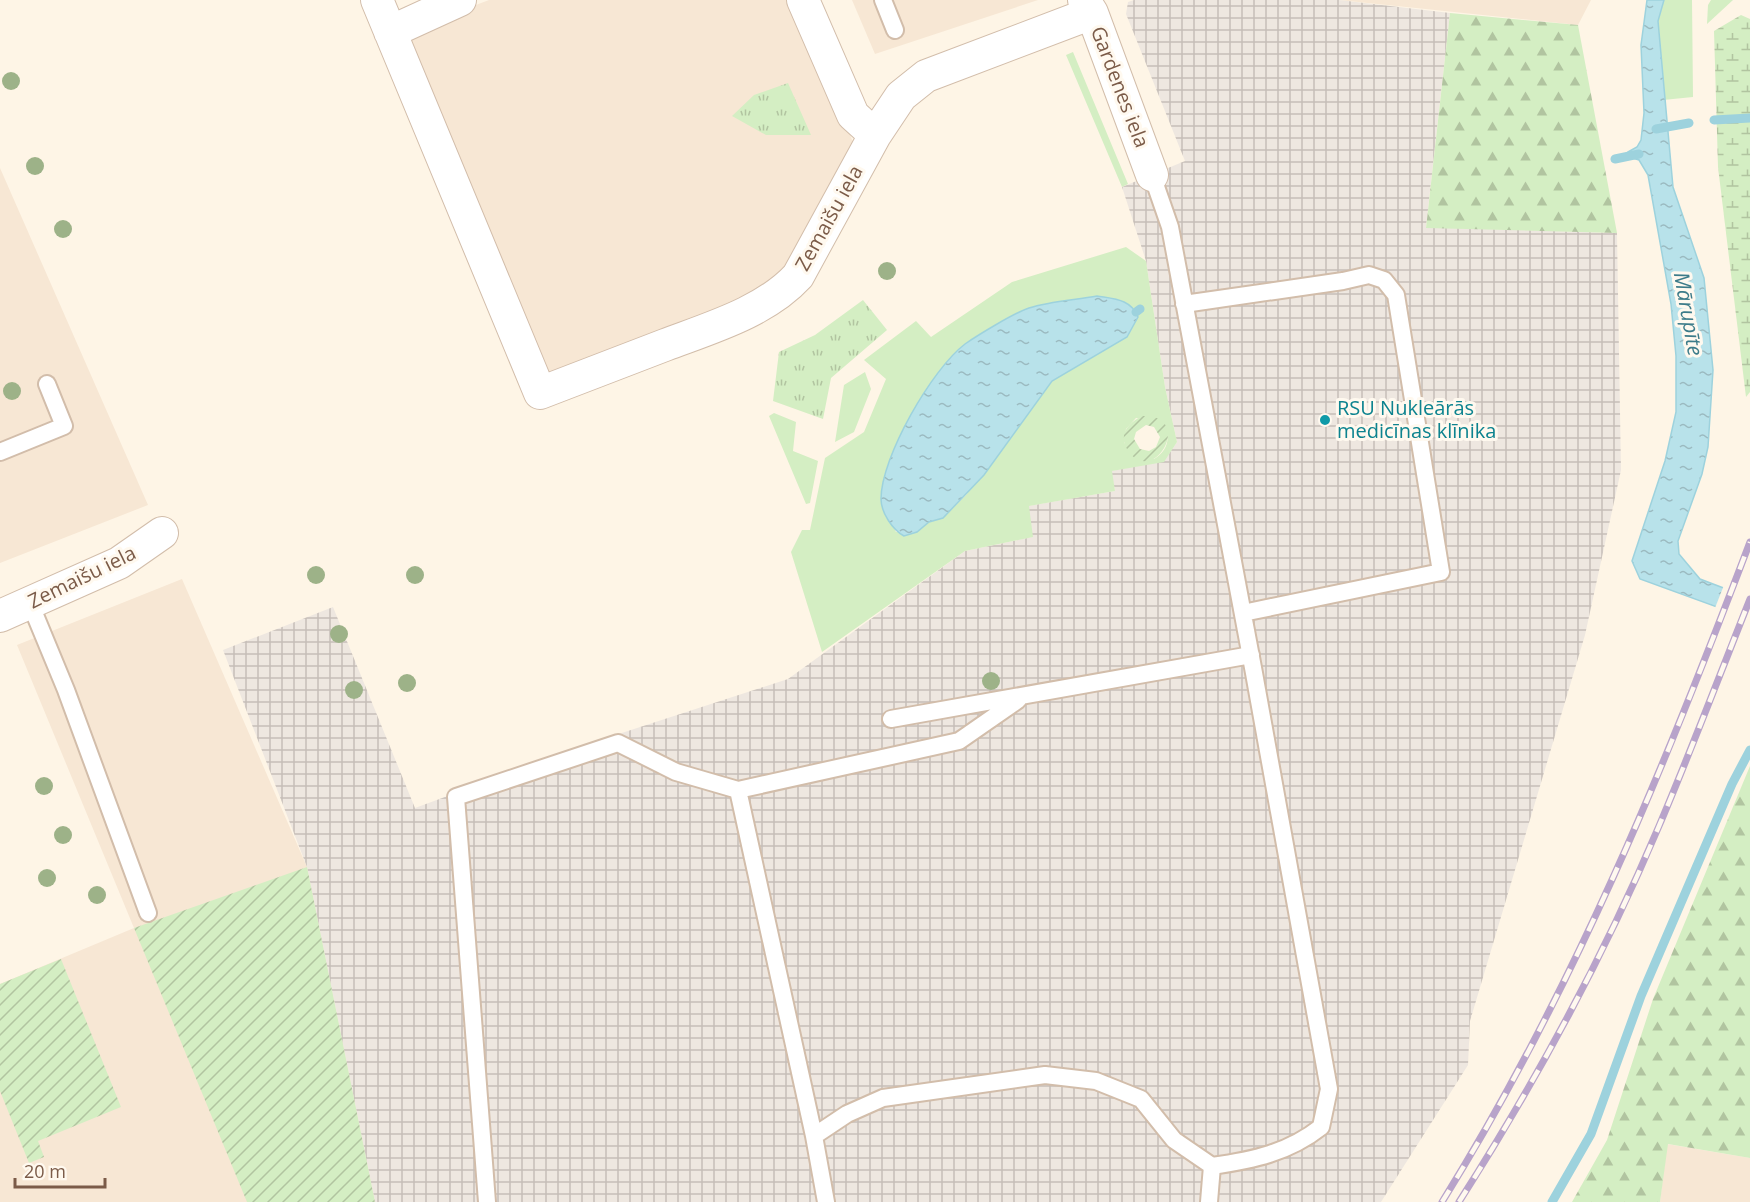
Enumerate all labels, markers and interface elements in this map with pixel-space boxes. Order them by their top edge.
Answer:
street label: Gardenes iela [1085,22,1156,151]
street label: Zemaišu iela [788,160,869,275]
water label: Mārupīte [1668,270,1710,358]
place label: RSU Nukleārās medicīnas klīnika [1337,394,1496,444]
marker: RSU Nukleārās medicīnas klīnika [1318,413,1332,427]
street label: Zemaišu iela [23,539,140,614]
scale bar [15,1151,105,1189]
text: 20 m [24,1159,66,1183]

